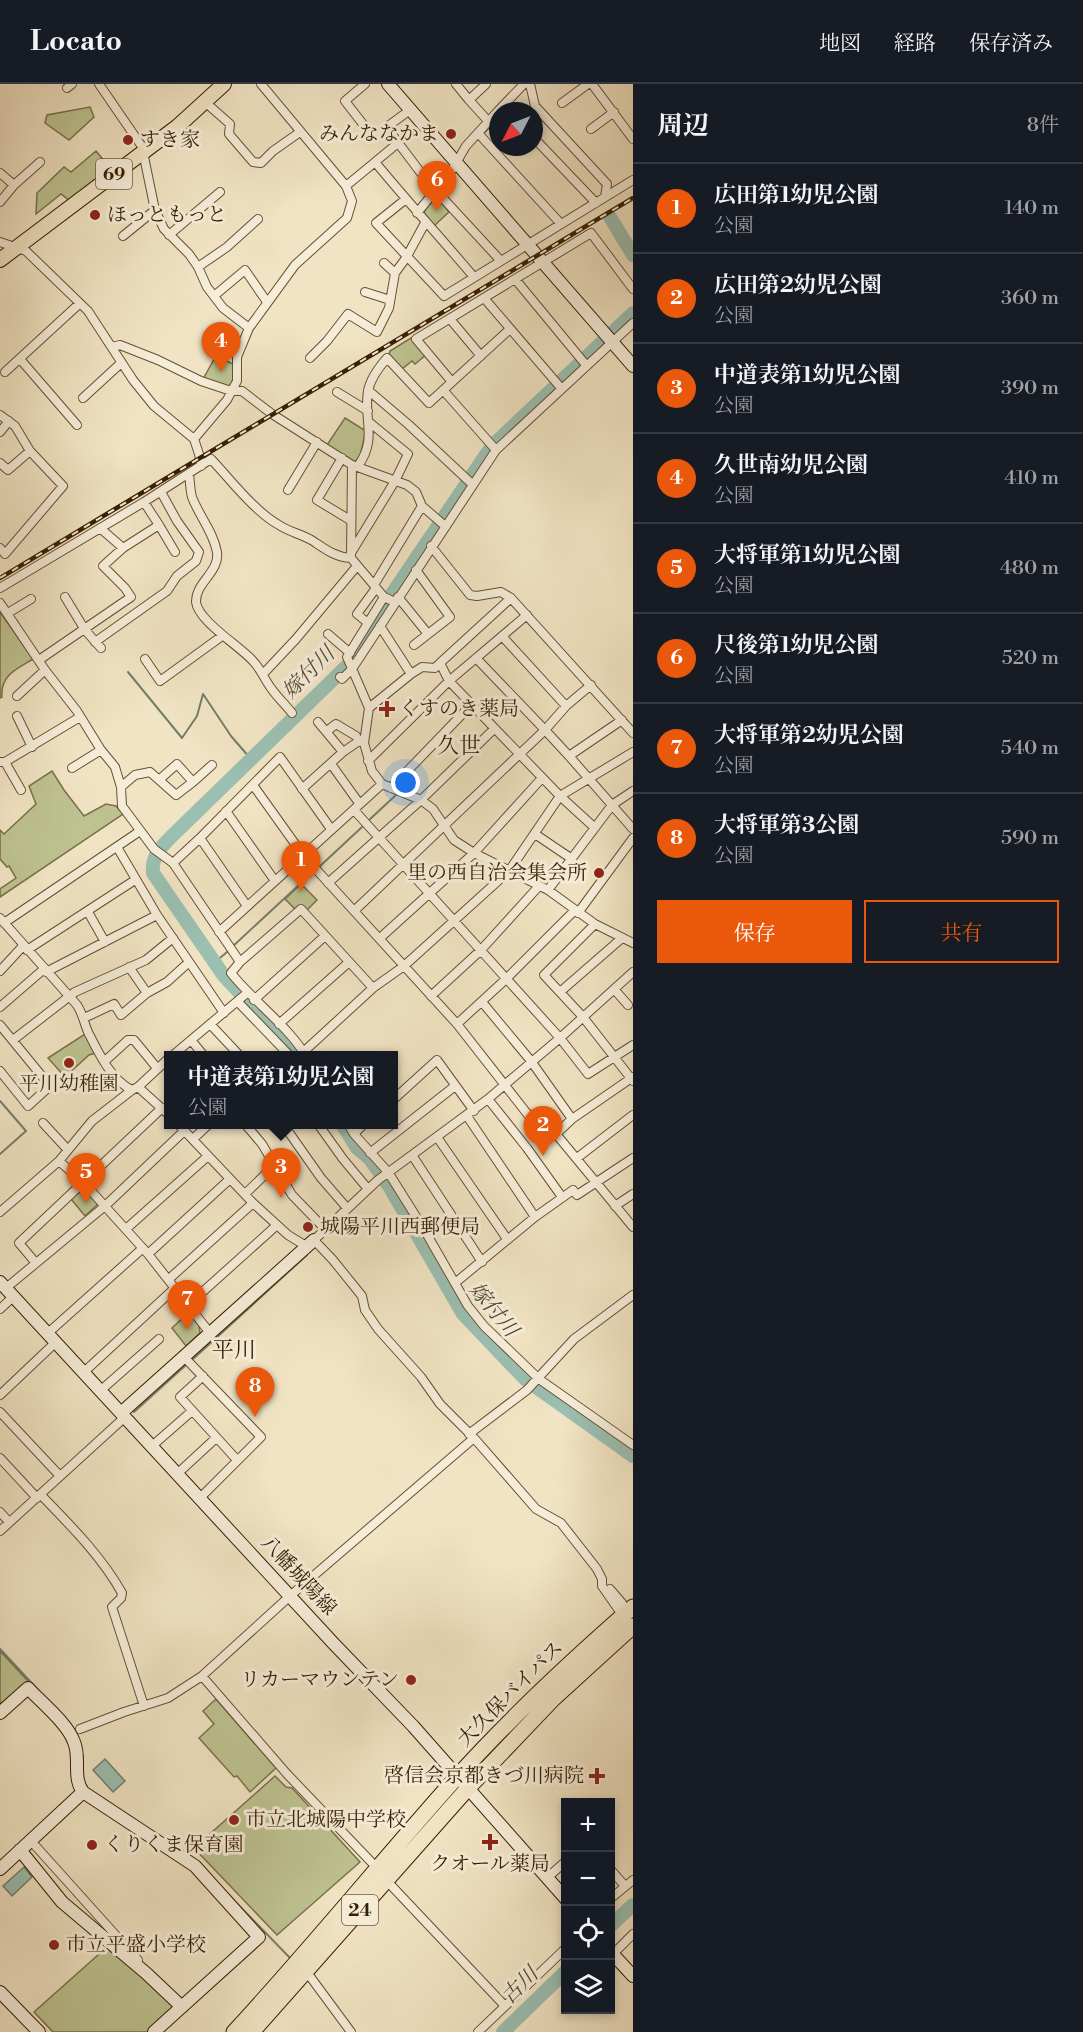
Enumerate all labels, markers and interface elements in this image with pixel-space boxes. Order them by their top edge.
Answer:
text: Locato [30,24,122,59]
text: 地図 [819,31,861,57]
text: 経路 [894,31,936,57]
text: 保存済み [969,31,1053,57]
north arrow [489,102,543,156]
text: 周辺 [657,110,709,142]
text: 8件 [1027,113,1059,138]
place label: みんななかま [319,122,439,147]
marker: みんななかま [444,127,458,141]
place label: すき家 [140,128,200,153]
marker: すき家 [121,133,135,147]
road number: 69 [96,159,132,189]
pin: 6 [418,162,456,211]
text: 広田第1幼児公園 [714,182,879,209]
text: 1 [672,196,681,221]
text: 140 m [1004,196,1059,221]
place label: ほっともっと [107,203,227,228]
marker: ほっともっと [88,208,102,222]
text: 公園 [714,214,754,239]
text: 広田第2幼児公園 [714,272,882,299]
text: 2 [670,286,683,311]
text: 360 m [1001,286,1059,311]
text: 公園 [714,304,754,329]
pin: 4 [202,322,240,372]
text: 中道表第1幼児公園 [714,362,901,389]
text: 3 [670,376,683,401]
text: 390 m [1001,376,1059,401]
text: 公園 [714,394,754,419]
text: 久世南幼児公園 [714,452,868,479]
text: 4 [670,466,683,491]
text: 410 m [1004,466,1059,491]
text: 公園 [714,484,754,509]
text: 大将軍第1幼児公園 [714,542,901,569]
text: 5 [670,556,683,581]
text: 480 m [1000,556,1059,581]
text: 公園 [714,574,754,599]
text: 尺後第1幼児公園 [714,632,879,659]
water label: 嫁付川 [278,640,342,704]
text: 6 [670,646,683,671]
text: 520 m [1002,646,1059,671]
text: 公園 [714,664,754,689]
place label: くすのき薬局 [399,697,519,722]
marker: くすのき薬局 [380,702,394,716]
text: 大将軍第2幼児公園 [714,722,904,749]
district label: 久世 [437,733,481,760]
text: 7 [671,736,682,761]
text: 540 m [1001,736,1059,761]
text: 公園 [714,754,754,779]
your location [391,768,420,797]
text: 大将軍第3公園 [714,812,859,839]
text: 8 [670,826,683,851]
text: 590 m [1001,826,1059,851]
pin: 1 [282,842,320,891]
text: 公園 [714,844,754,869]
place label: 里の西自治会集会所 [407,861,587,886]
marker: 里の西自治会集会所 [592,866,606,880]
button: 保存 [657,900,852,963]
button: 共有 [864,900,1059,963]
popup [164,1051,398,1129]
marker: 平川幼稚園 [62,1056,76,1070]
text: 中道表第1幼児公園 [188,1064,374,1091]
place label: 平川幼稚園 [19,1072,119,1097]
text: 公園 [188,1096,228,1121]
pin: 2 [524,1106,562,1156]
pin: 3 [262,1148,300,1198]
pin: 5 [66,1154,106,1203]
place label: 城陽平川西郵便局 [320,1215,480,1240]
marker: 城陽平川西郵便局 [301,1220,315,1234]
water label: 嫁付川 [463,1278,524,1344]
pin: 7 [168,1280,207,1330]
district label: 平川 [212,1337,256,1364]
pin: 8 [236,1368,274,1417]
street label: 八幡城陽線 [255,1531,341,1621]
street label: 大久保バイパス [453,1636,569,1752]
place label: リカーマウンテン [240,1668,399,1693]
marker: リカーマウンテン [404,1673,418,1687]
place label: 啓信会京都きづ川病院 [384,1764,584,1789]
marker: 啓信会京都きづ川病院 [588,1767,606,1785]
map controls [561,1798,615,2014]
button: + [561,1798,615,1852]
place label: 市立北城陽中学校 [246,1808,406,1833]
marker: 市立北城陽中学校 [227,1813,241,1827]
place label: くりくま保育園 [104,1833,244,1858]
marker: クオール薬局 [483,1835,497,1849]
marker: くりくま保育園 [85,1838,99,1852]
place label: クオール薬局 [430,1852,550,1877]
button: − [561,1852,615,1906]
road number: 24 [342,1895,378,1925]
button: locate [561,1906,615,1960]
place label: 市立平盛小学校 [66,1933,206,1958]
marker: 市立平盛小学校 [47,1938,61,1952]
button: layers [561,1960,615,2014]
water label: 古川 [496,1961,545,2010]

